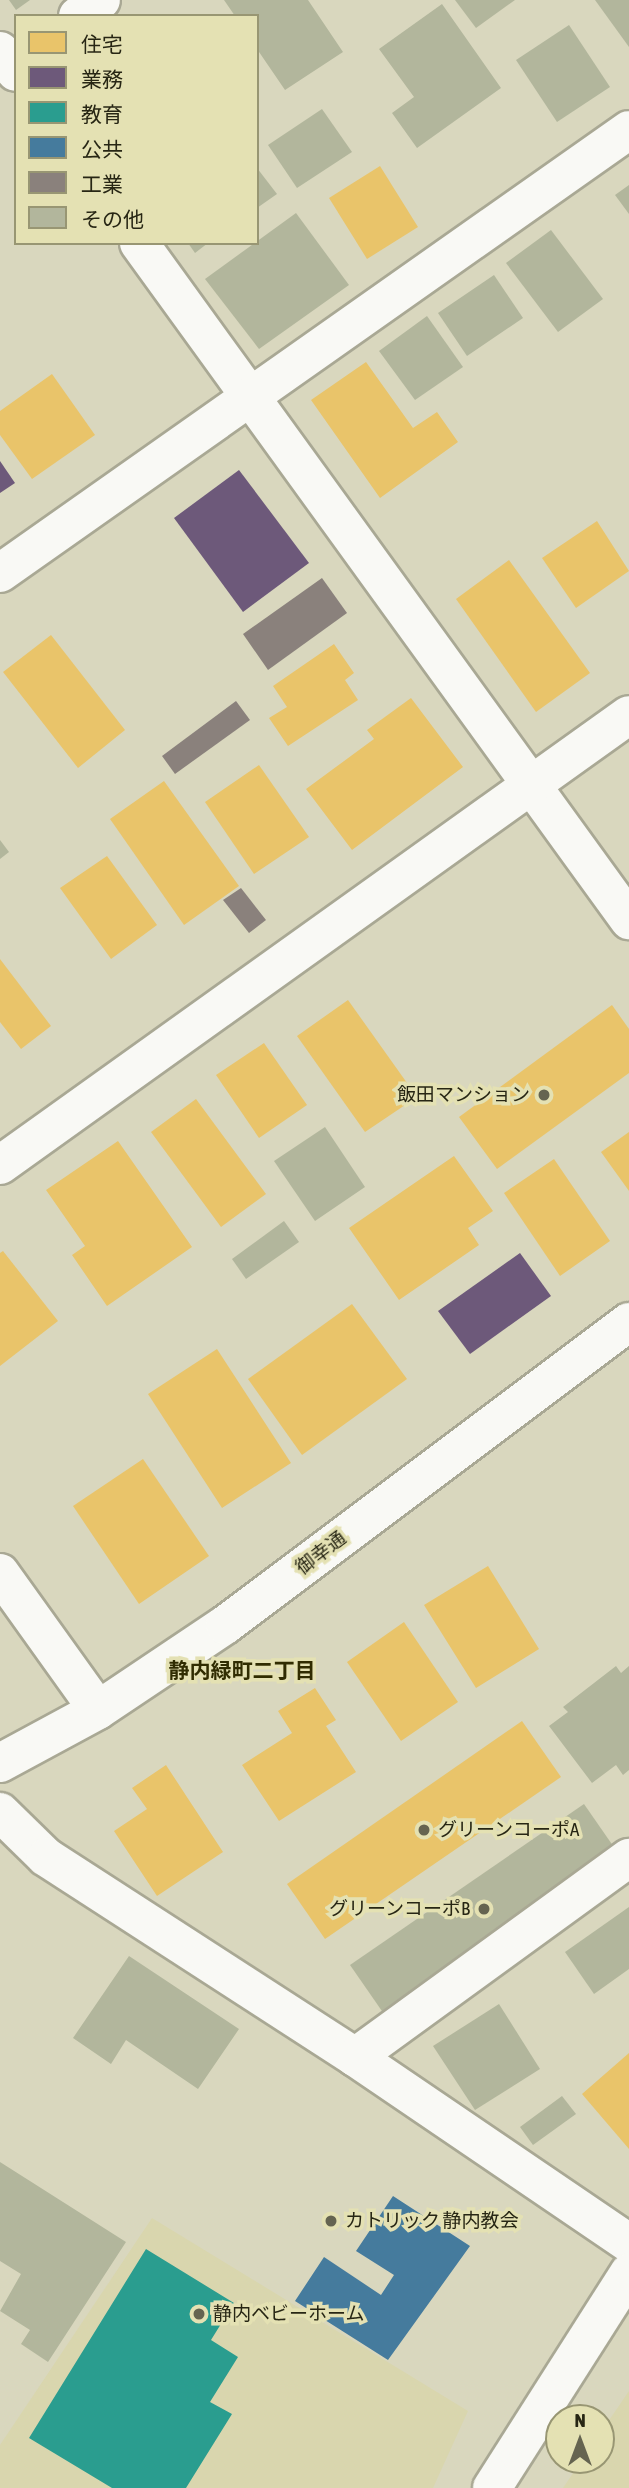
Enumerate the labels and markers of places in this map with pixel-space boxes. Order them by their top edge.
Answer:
place label: 飯田マンション [397,1084,530,1106]
marker: 飯田マンション [536,1087,552,1103]
place label: グリーンコーポA [438,1819,580,1841]
marker: グリーンコーポA [416,1822,432,1838]
place label: グリーンコーポB [328,1898,470,1920]
marker: グリーンコーポB [476,1901,492,1917]
place label: カトリック 静内教会 [345,2210,519,2232]
marker: カトリック 静内教会 [323,2213,339,2229]
place label: 静内ベビーホーム [213,2303,365,2325]
marker: 静内ベビーホーム [191,2306,207,2322]

